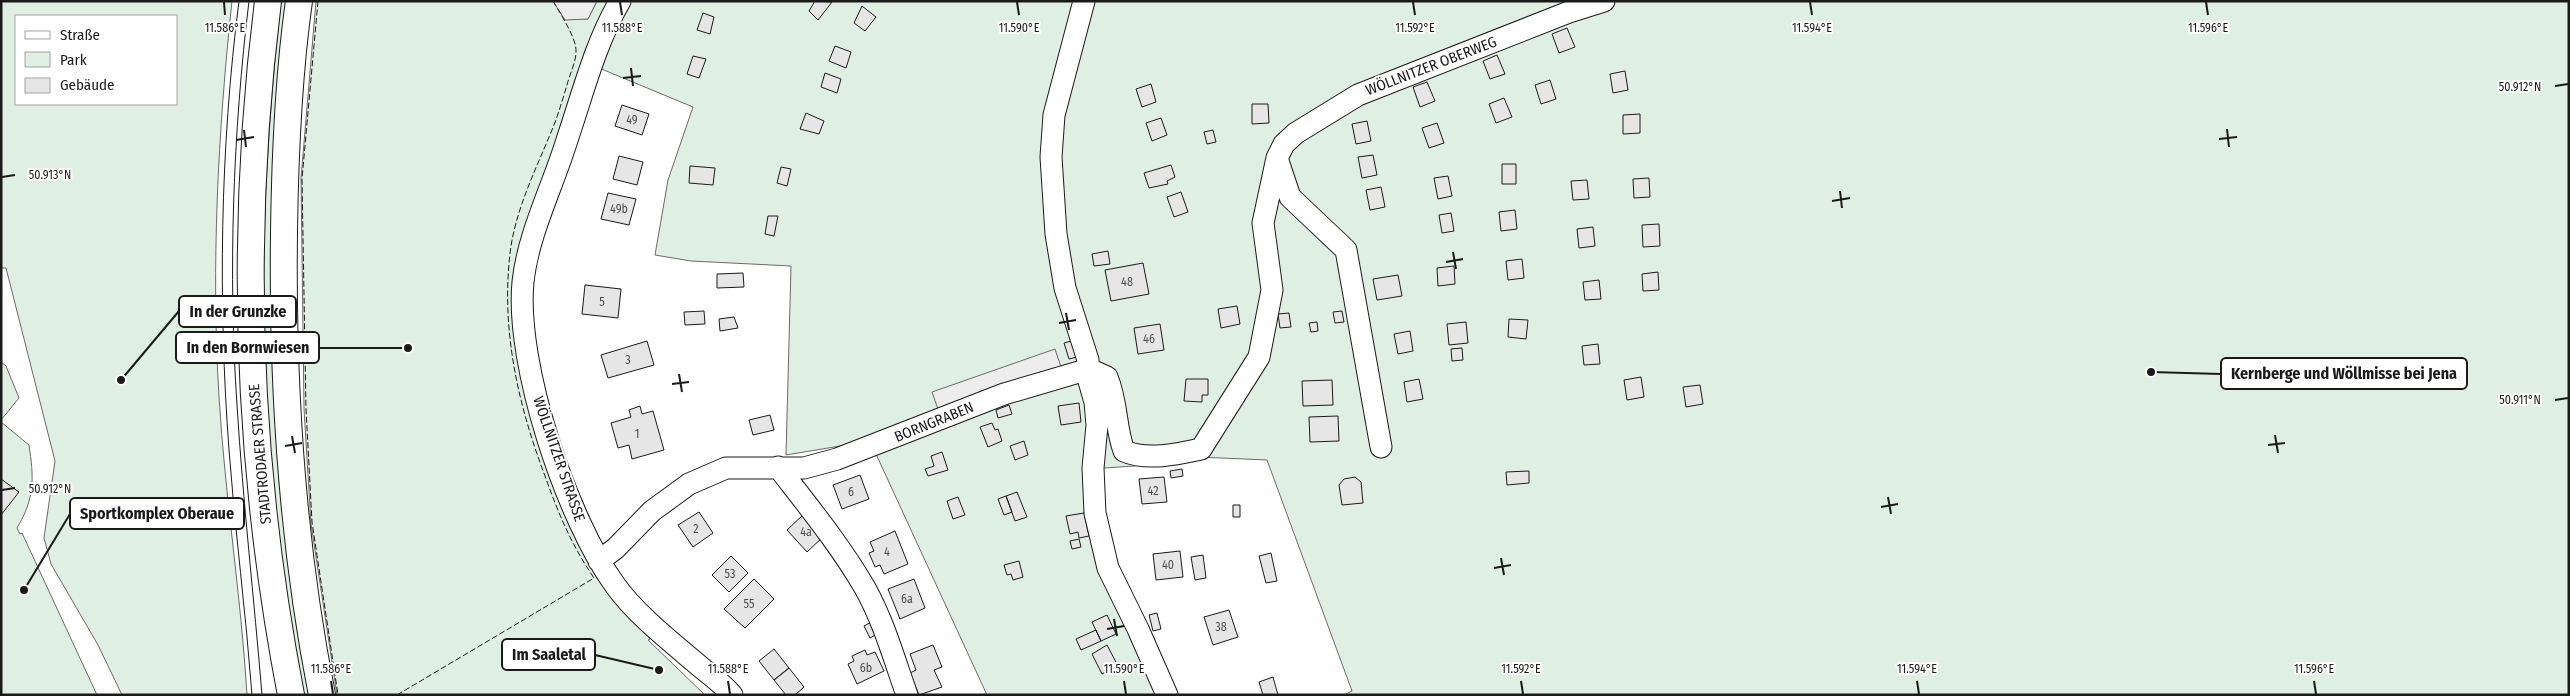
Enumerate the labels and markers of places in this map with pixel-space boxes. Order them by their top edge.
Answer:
callout: In der Grunzke [179,296,296,327]
callout: In den Bornwiesen [176,332,319,363]
callout: Kernberge und Wöllmisse bei Jena [2221,358,2467,389]
callout: Sportkomplex Oberaue [70,498,244,529]
callout: Im Saaletal [502,639,595,670]

